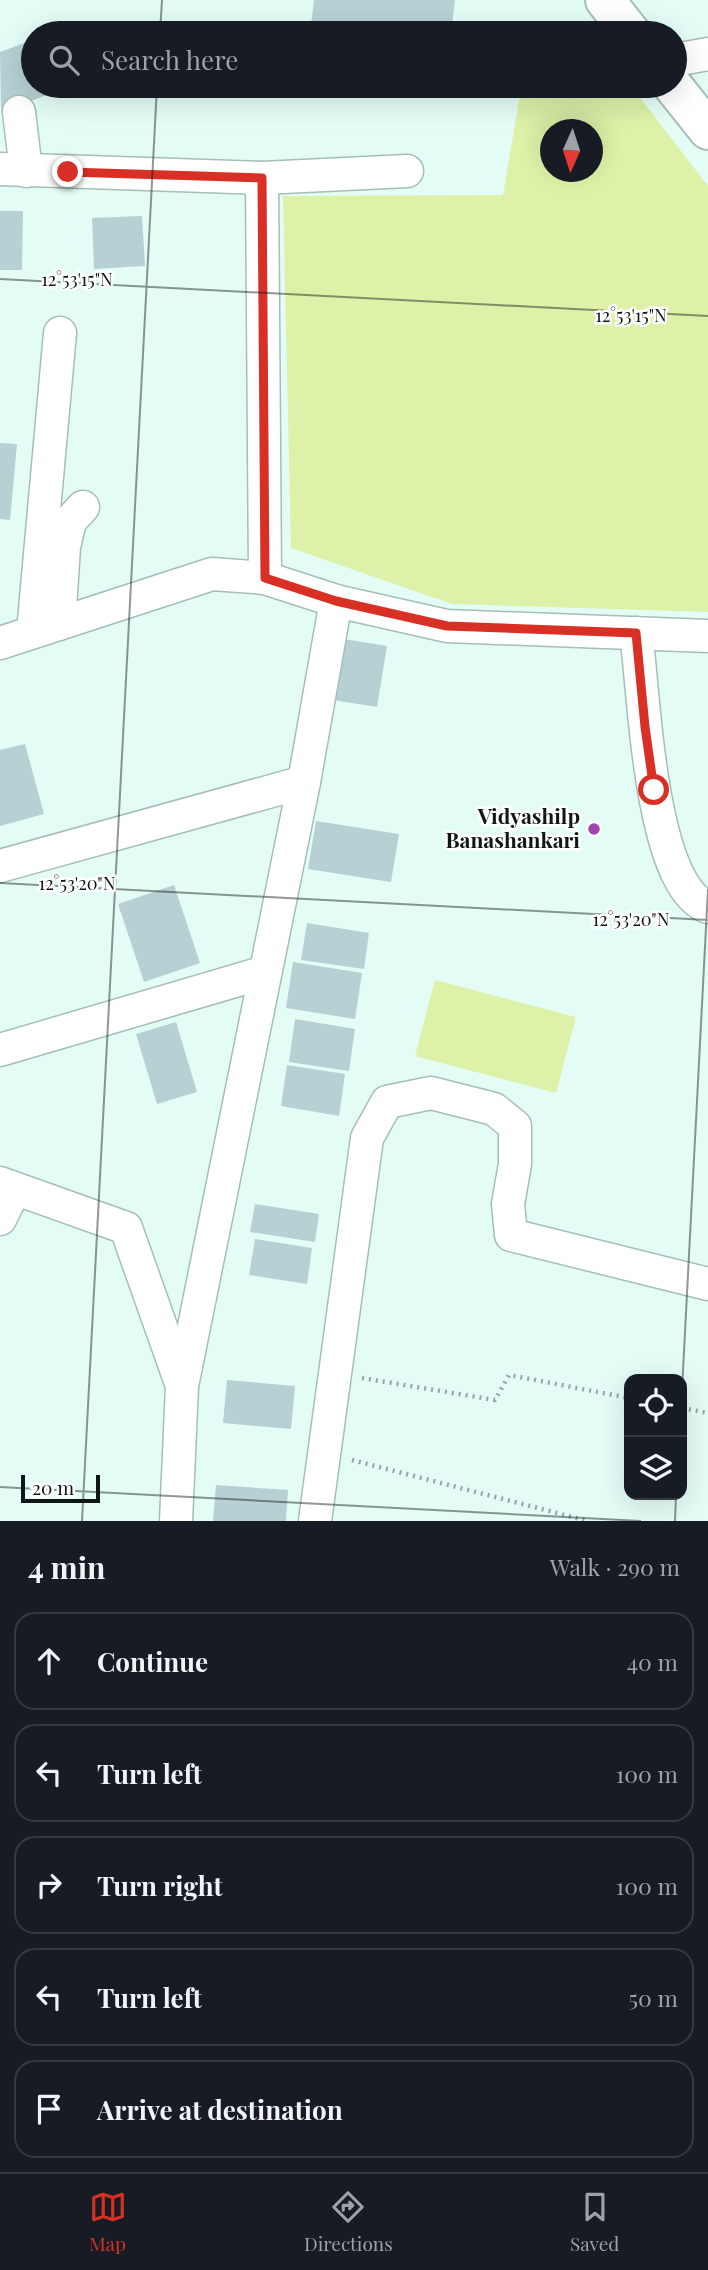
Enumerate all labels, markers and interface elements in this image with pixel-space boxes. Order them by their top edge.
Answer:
search box [21,21,687,98]
icon: search [45,41,83,79]
text: Search here [101,42,238,77]
north arrow [540,119,603,182]
route end [52,156,83,187]
text: 12°53'15"N [41,267,113,291]
text: 12°53'15"N [595,303,667,327]
route start [638,774,669,805]
place label: Vidyashilp Banashankari [445,801,580,853]
marker: Vidyashilp Banashankari [586,821,602,837]
text: 12°53'20"N [39,871,116,895]
text: 12°53'20"N [593,907,670,931]
map controls [624,1374,687,1500]
button: locate [624,1374,687,1437]
button: layers [624,1437,687,1500]
scale bar [21,1472,100,1504]
text: 20 m [32,1474,74,1500]
text: 4 min [28,1547,106,1587]
text: Walk · 290 m [550,1551,680,1582]
icon: ahead [30,1642,68,1680]
text: Continue [97,1644,208,1679]
text: 40 m [627,1646,678,1677]
icon: left [30,1754,68,1792]
text: Turn left [97,1756,202,1791]
text: 100 m [616,1758,678,1789]
icon: right [30,1866,68,1904]
text: Turn right [97,1868,223,1903]
text: 100 m [616,1870,678,1901]
icon: left [30,1978,68,2016]
text: Turn left [97,1980,202,2015]
text: 50 m [629,1982,678,2013]
icon: arrive [30,2090,68,2128]
text: Arrive at destination [97,2092,343,2127]
tab: Map [89,2188,127,2256]
tab: Directions [304,2188,393,2256]
tab: Saved [570,2188,619,2256]

